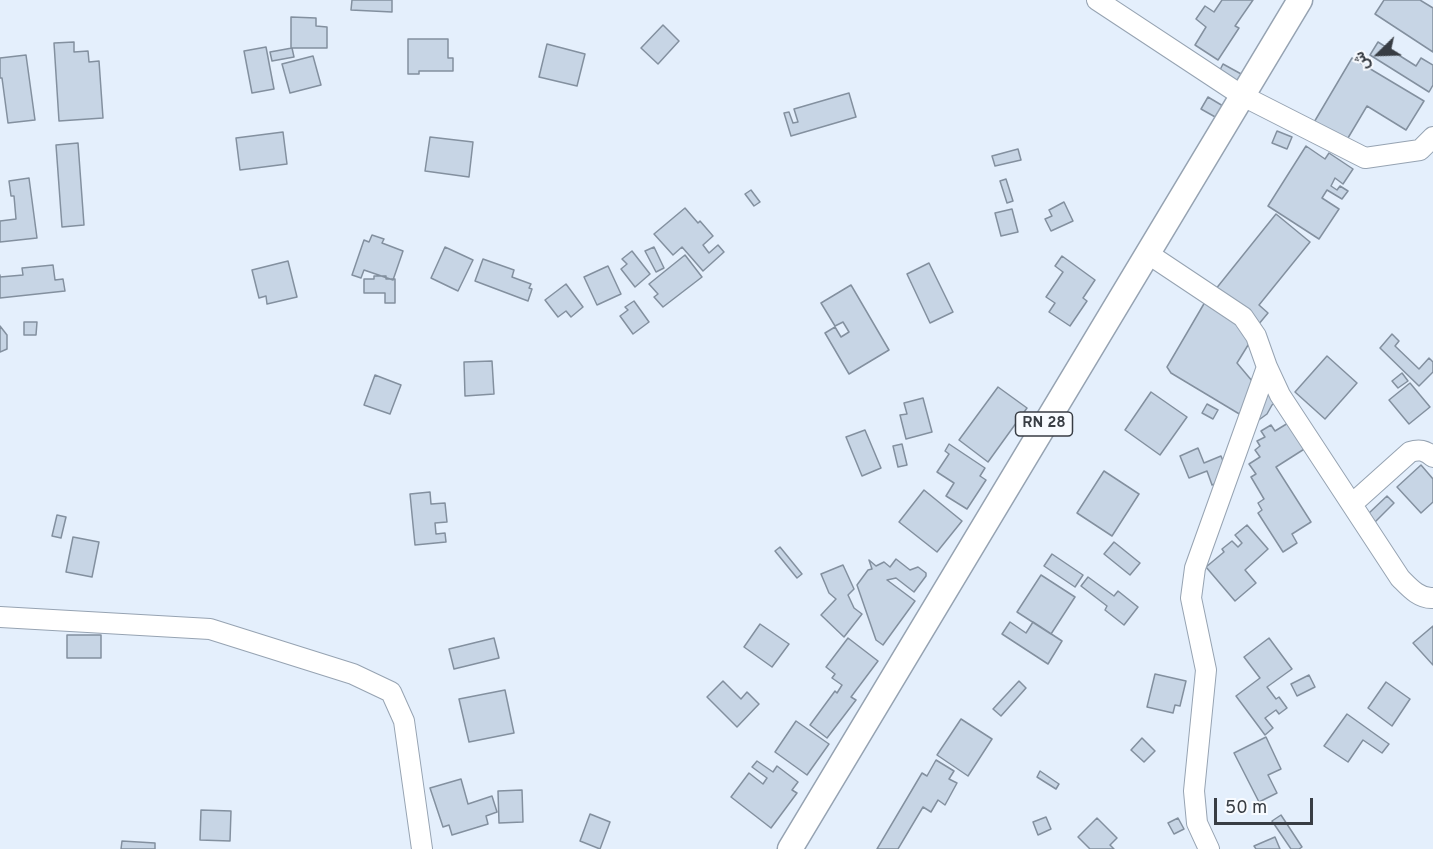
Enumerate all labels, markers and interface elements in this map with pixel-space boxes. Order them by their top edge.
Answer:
north arrow [1349,24,1409,84]
text: ش [1349,48,1375,74]
road number: RN 28 [1016,412,1072,436]
scale bar [1217,786,1316,824]
text: 50 m [1225,797,1267,820]

